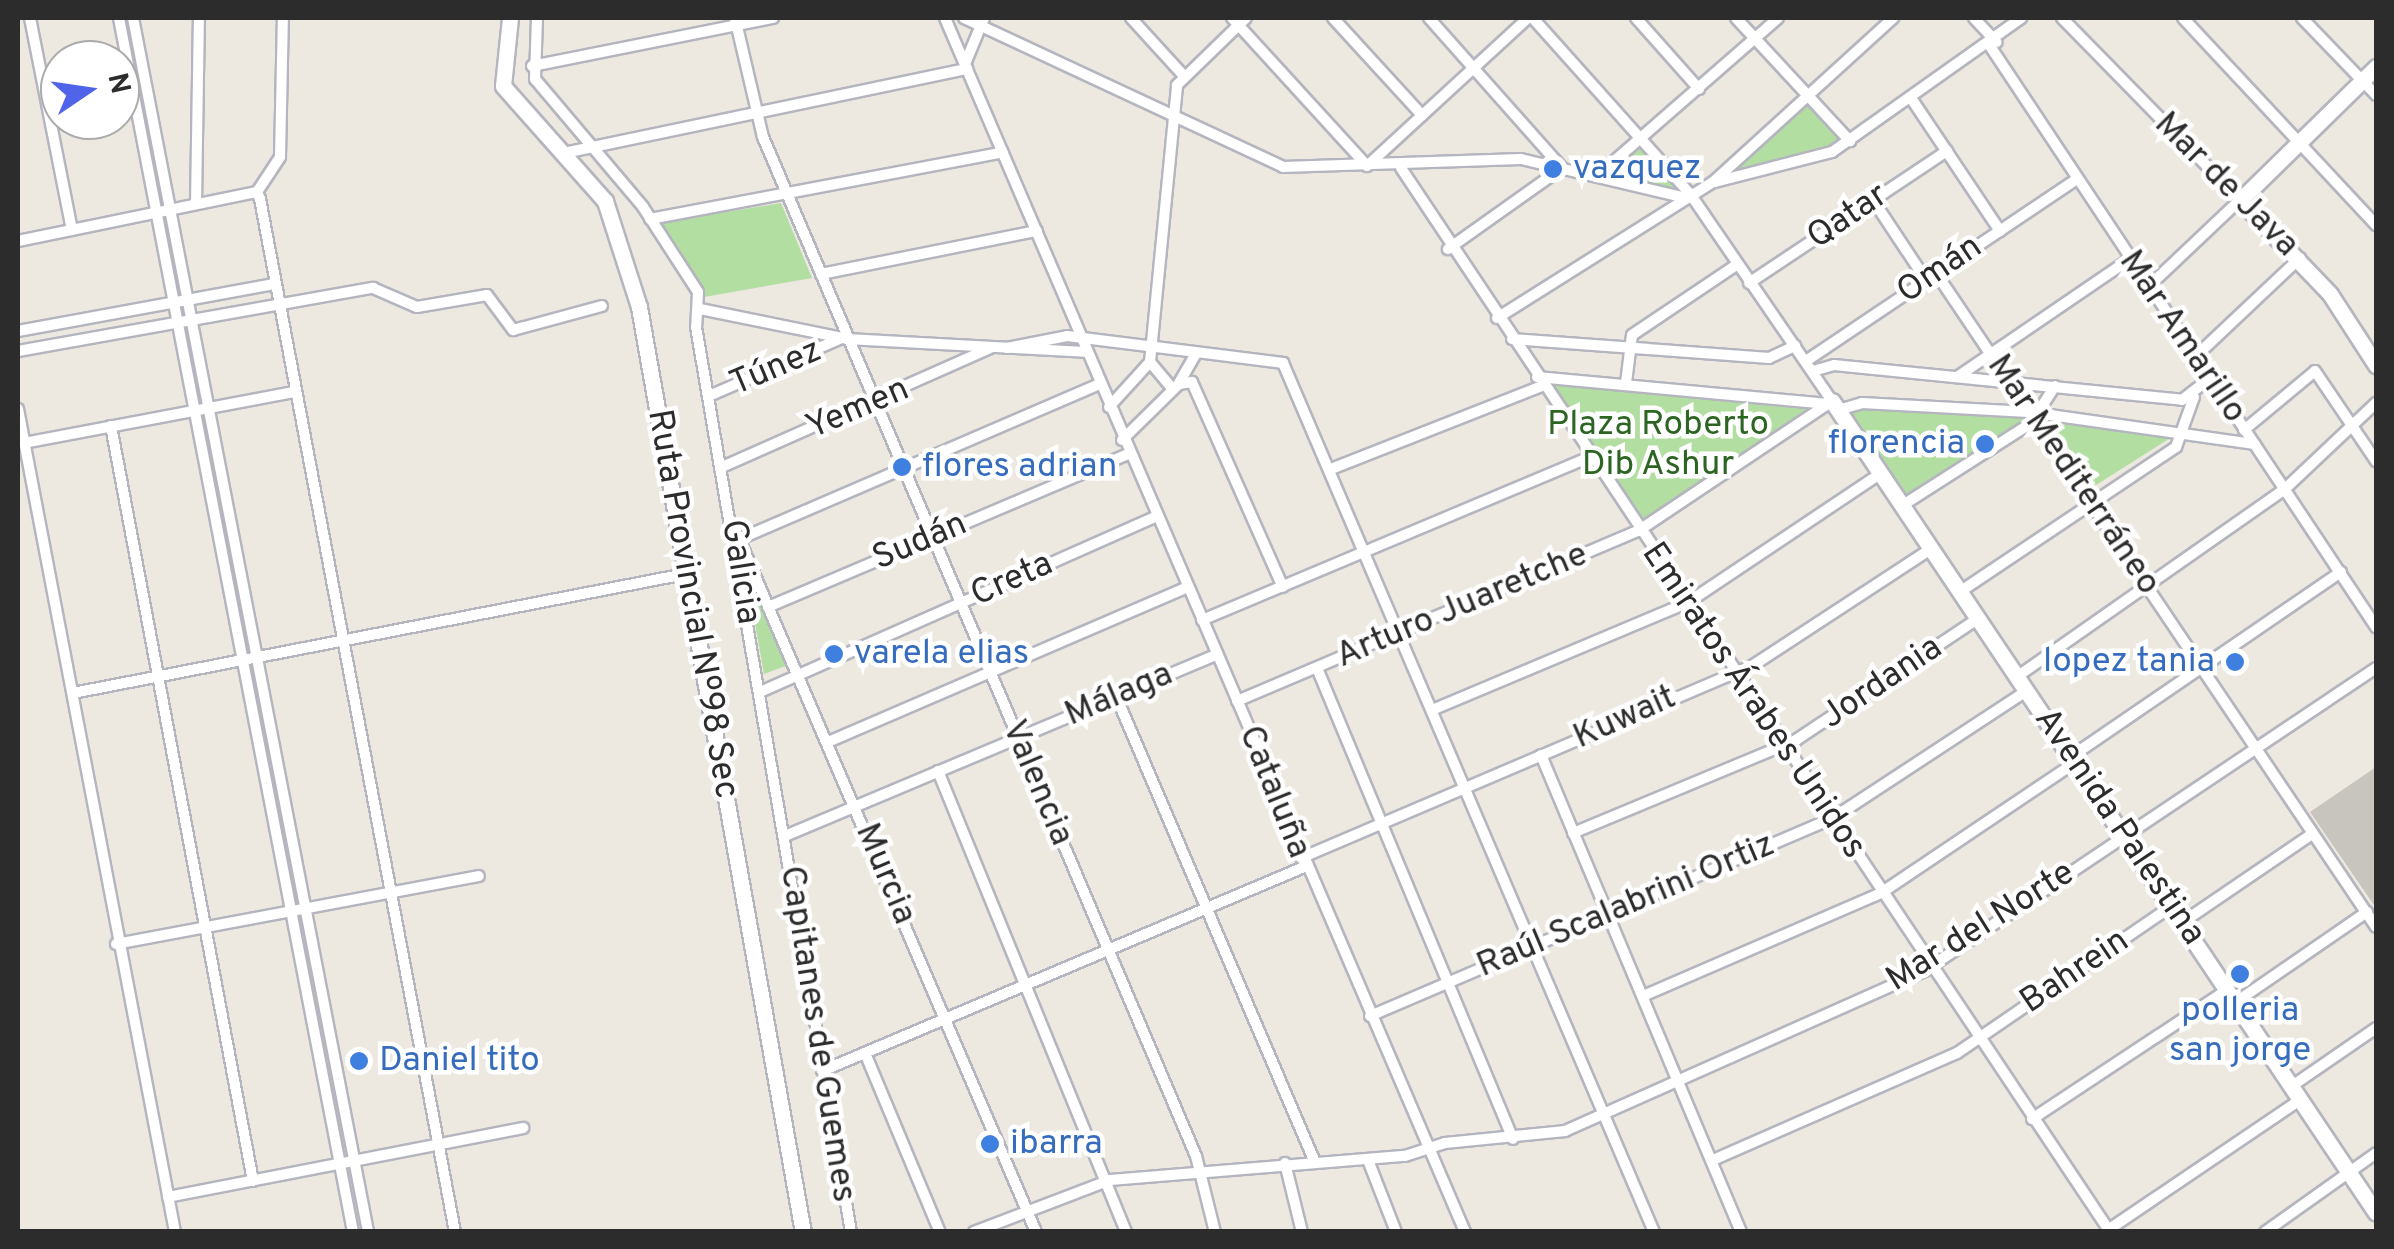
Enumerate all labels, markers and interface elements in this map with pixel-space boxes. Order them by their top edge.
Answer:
north arrow [40,40,140,140]
text: N [97,70,137,98]
street label: Mar de Java [2145,104,2307,266]
place label: vazquez [1573,148,1701,190]
marker: vazquez [1542,158,1564,180]
street label: Qatar [1800,175,1896,259]
street label: Omán [1890,226,1990,314]
street label: Mar Amarillo [2109,242,2255,432]
street label: Túnez [724,330,828,406]
street label: Mar Mediterráneo [1977,347,2169,603]
street label: Yemen [800,369,916,449]
park label: Plaza Roberto Dib Ashur [1547,404,1769,486]
street label: Ruta Provincial Nº98 Sec [637,406,747,802]
place label: florencia [1828,423,1965,465]
marker: florencia [1974,433,1996,455]
place label: flores adrian [922,446,1118,488]
marker: flores adrian [891,456,913,478]
street label: Sudán [867,503,973,581]
street label: Galicia [711,517,769,627]
street label: Arturo Juaretche [1330,534,1594,678]
street label: Emiratos Árabes Unidos [1631,535,1875,867]
street label: Creta [965,543,1059,617]
street label: Jordania [1814,627,1950,739]
place label: varela elias [854,633,1029,675]
place label: lopez tania [2043,641,2215,683]
marker: varela elias [823,643,845,665]
marker: lopez tania [2224,651,2246,673]
street label: Málaga [1059,654,1179,736]
street label: Kuwait [1567,677,1683,759]
street label: Avenida Palestina [2024,700,2214,954]
street label: Valencia [992,714,1082,852]
street label: Cataluña [1228,720,1320,864]
street label: Murcia [845,817,925,931]
street label: Raúl Scalabrini Ortiz [1471,824,1781,988]
street label: Mar del Norte [1879,853,2083,1001]
street label: Capitanes de Guemes [770,863,864,1205]
street label: Bahrein [2013,920,2137,1024]
marker: polleria san jorge [2229,963,2251,985]
place label: polleria san jorge [2169,990,2311,1072]
place label: Daniel tito [379,1040,540,1082]
marker: Daniel tito [348,1050,370,1072]
place label: ibarra [1010,1123,1103,1165]
marker: ibarra [979,1133,1001,1155]

